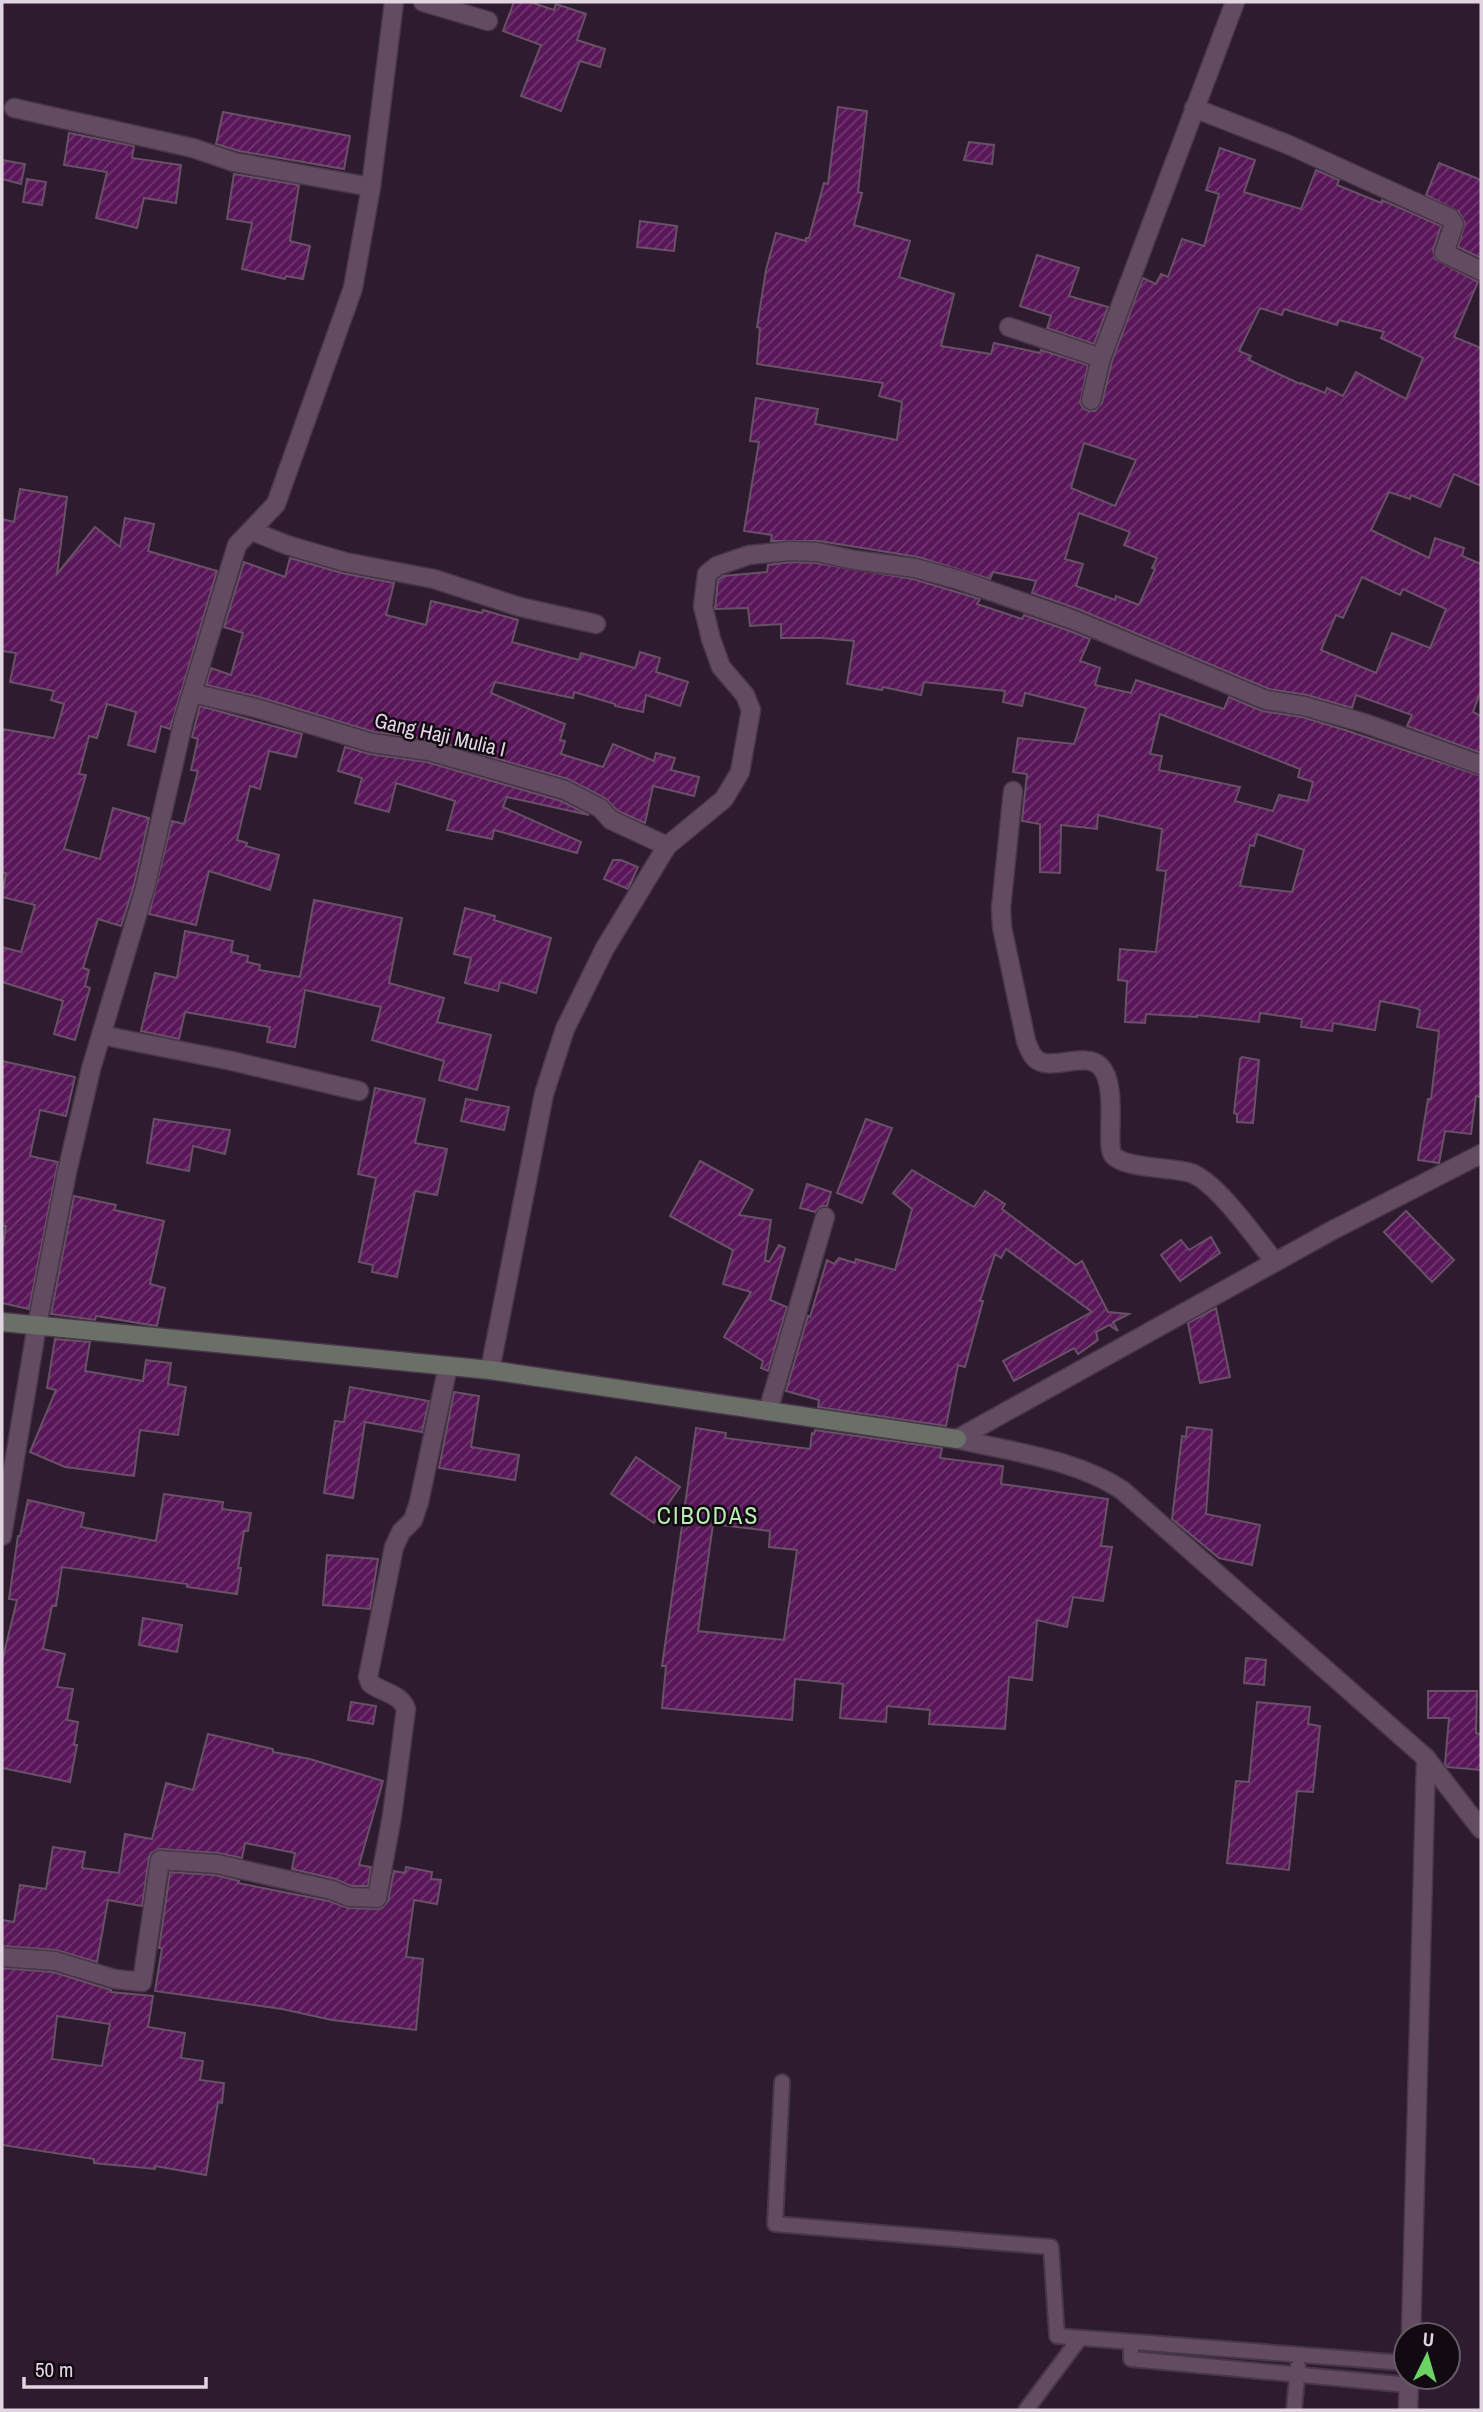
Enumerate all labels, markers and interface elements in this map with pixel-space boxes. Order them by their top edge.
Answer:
street label: Gang Haji Mulia I [372,705,509,764]
district label: CIBODAS [657,1499,759,1531]
north arrow [1392,2321,1462,2391]
text: U [1422,2326,1435,2353]
scale bar [24,2346,206,2390]
text: 50 m [35,2355,73,2384]

